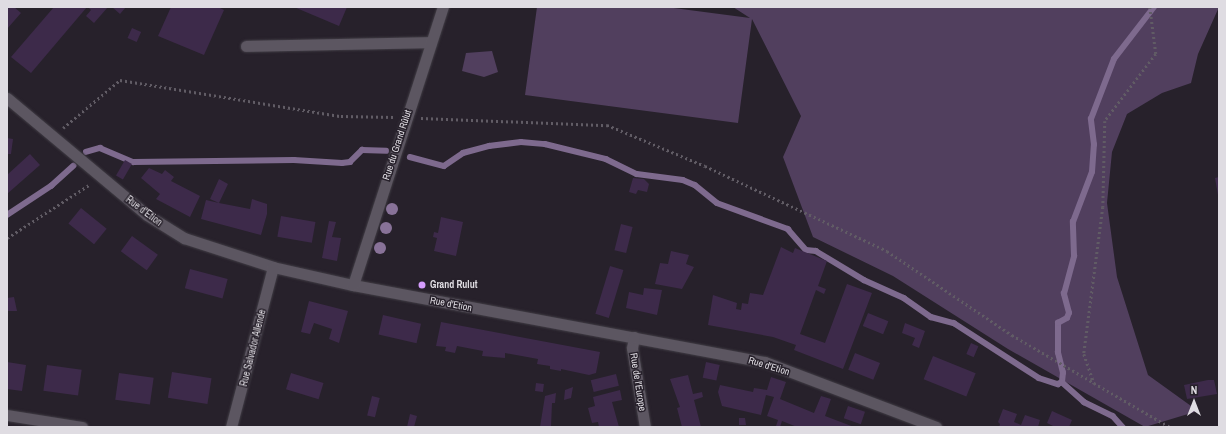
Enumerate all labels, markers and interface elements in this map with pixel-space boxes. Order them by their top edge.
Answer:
street label: Rue du Grand Rûlut [380,108,414,182]
street label: Rue d'Etion [123,193,165,229]
place label: Grand Rulut [430,279,477,291]
marker: Grand Rulut [417,280,427,290]
street label: Rue d'Etion [429,294,473,314]
street label: Rue Salvador Allende [238,308,268,388]
street label: Rue de l'Europe [627,352,649,412]
street label: Rue d'Etion [747,354,791,378]
north arrow [1174,382,1214,422]
text: N [1191,383,1197,397]

